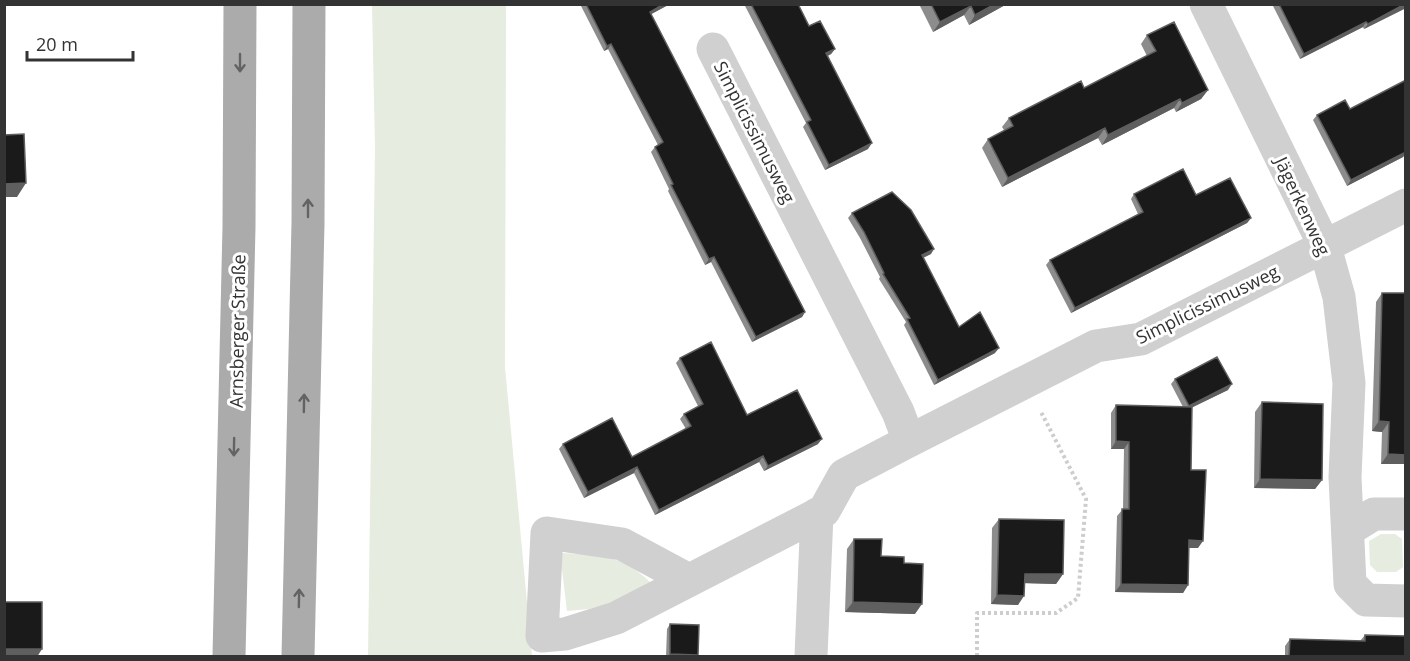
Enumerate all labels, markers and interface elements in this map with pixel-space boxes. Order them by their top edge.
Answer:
scale bar [27,24,134,62]
text: 20 m [36,32,78,56]
one-way arrow [234,52,246,72]
street label: Simplicissimusweg [709,57,801,207]
street label: Jägerkenweg [1269,151,1336,260]
one-way arrow [302,199,314,219]
street label: Arnsberger Straße [224,254,250,408]
street label: Simplicissimusweg [1132,259,1283,349]
one-way arrow [298,394,309,414]
one-way arrow [228,436,240,456]
one-way arrow [293,589,305,609]

